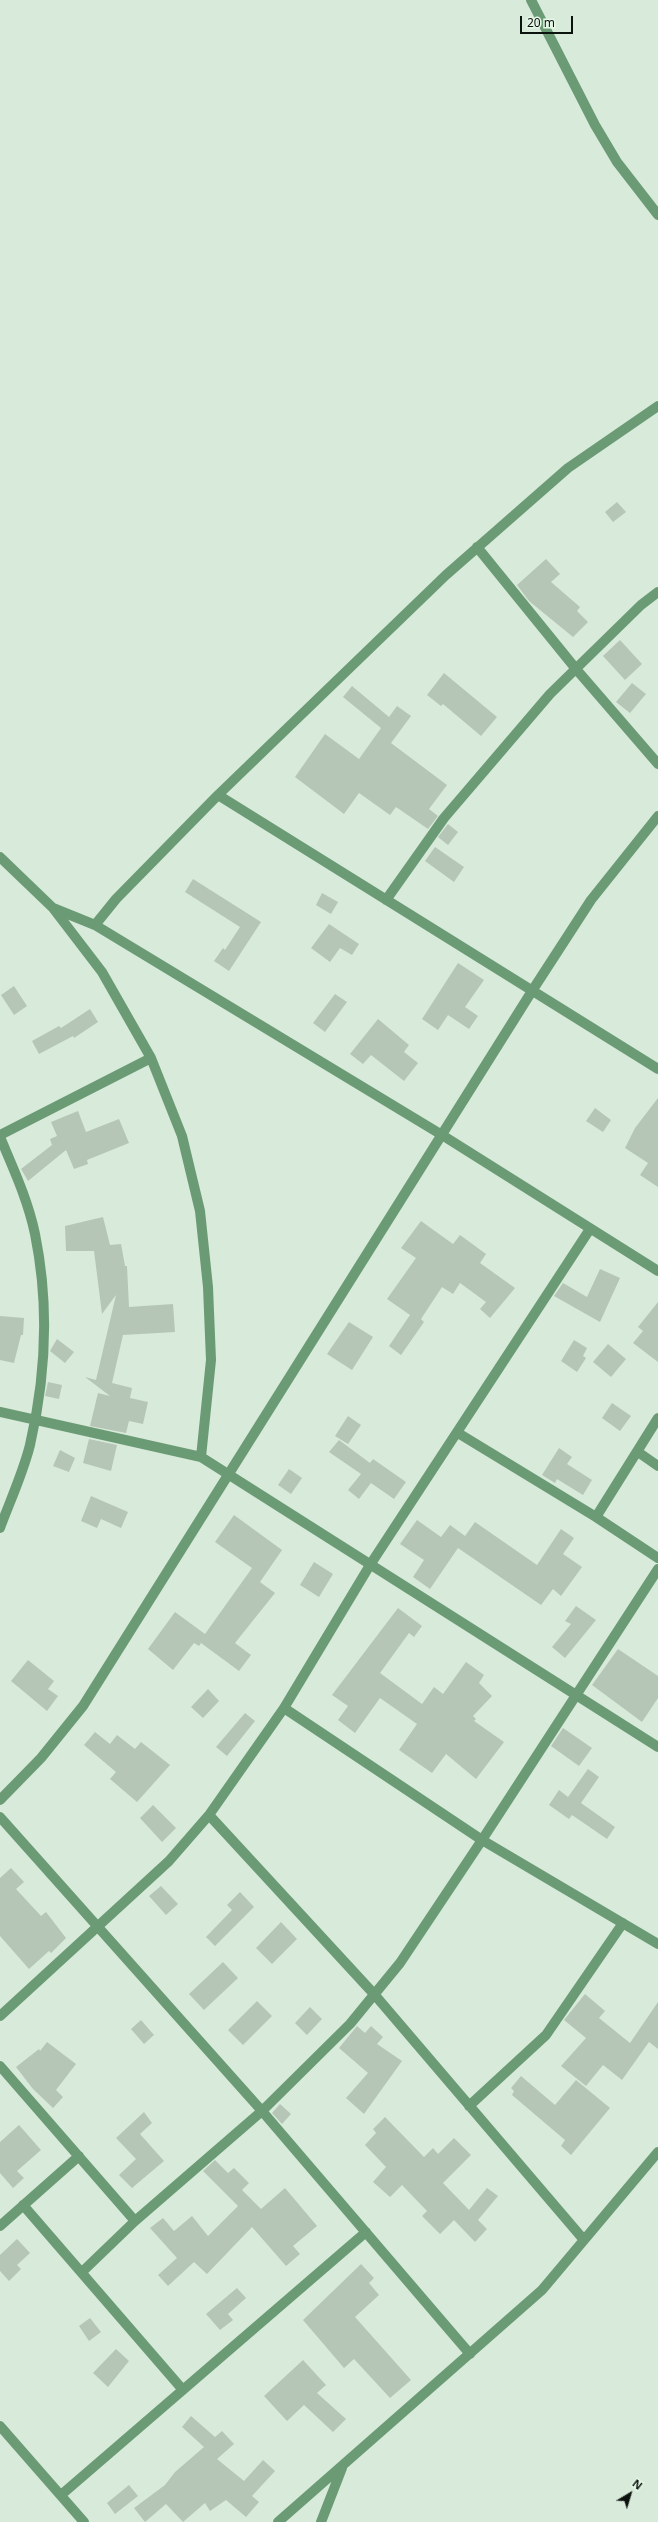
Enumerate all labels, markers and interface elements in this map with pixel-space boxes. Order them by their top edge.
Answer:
scale bar [522,8,575,34]
text: 20 m [527,14,555,31]
north arrow [610,2474,650,2514]
text: N [630,2475,646,2493]

